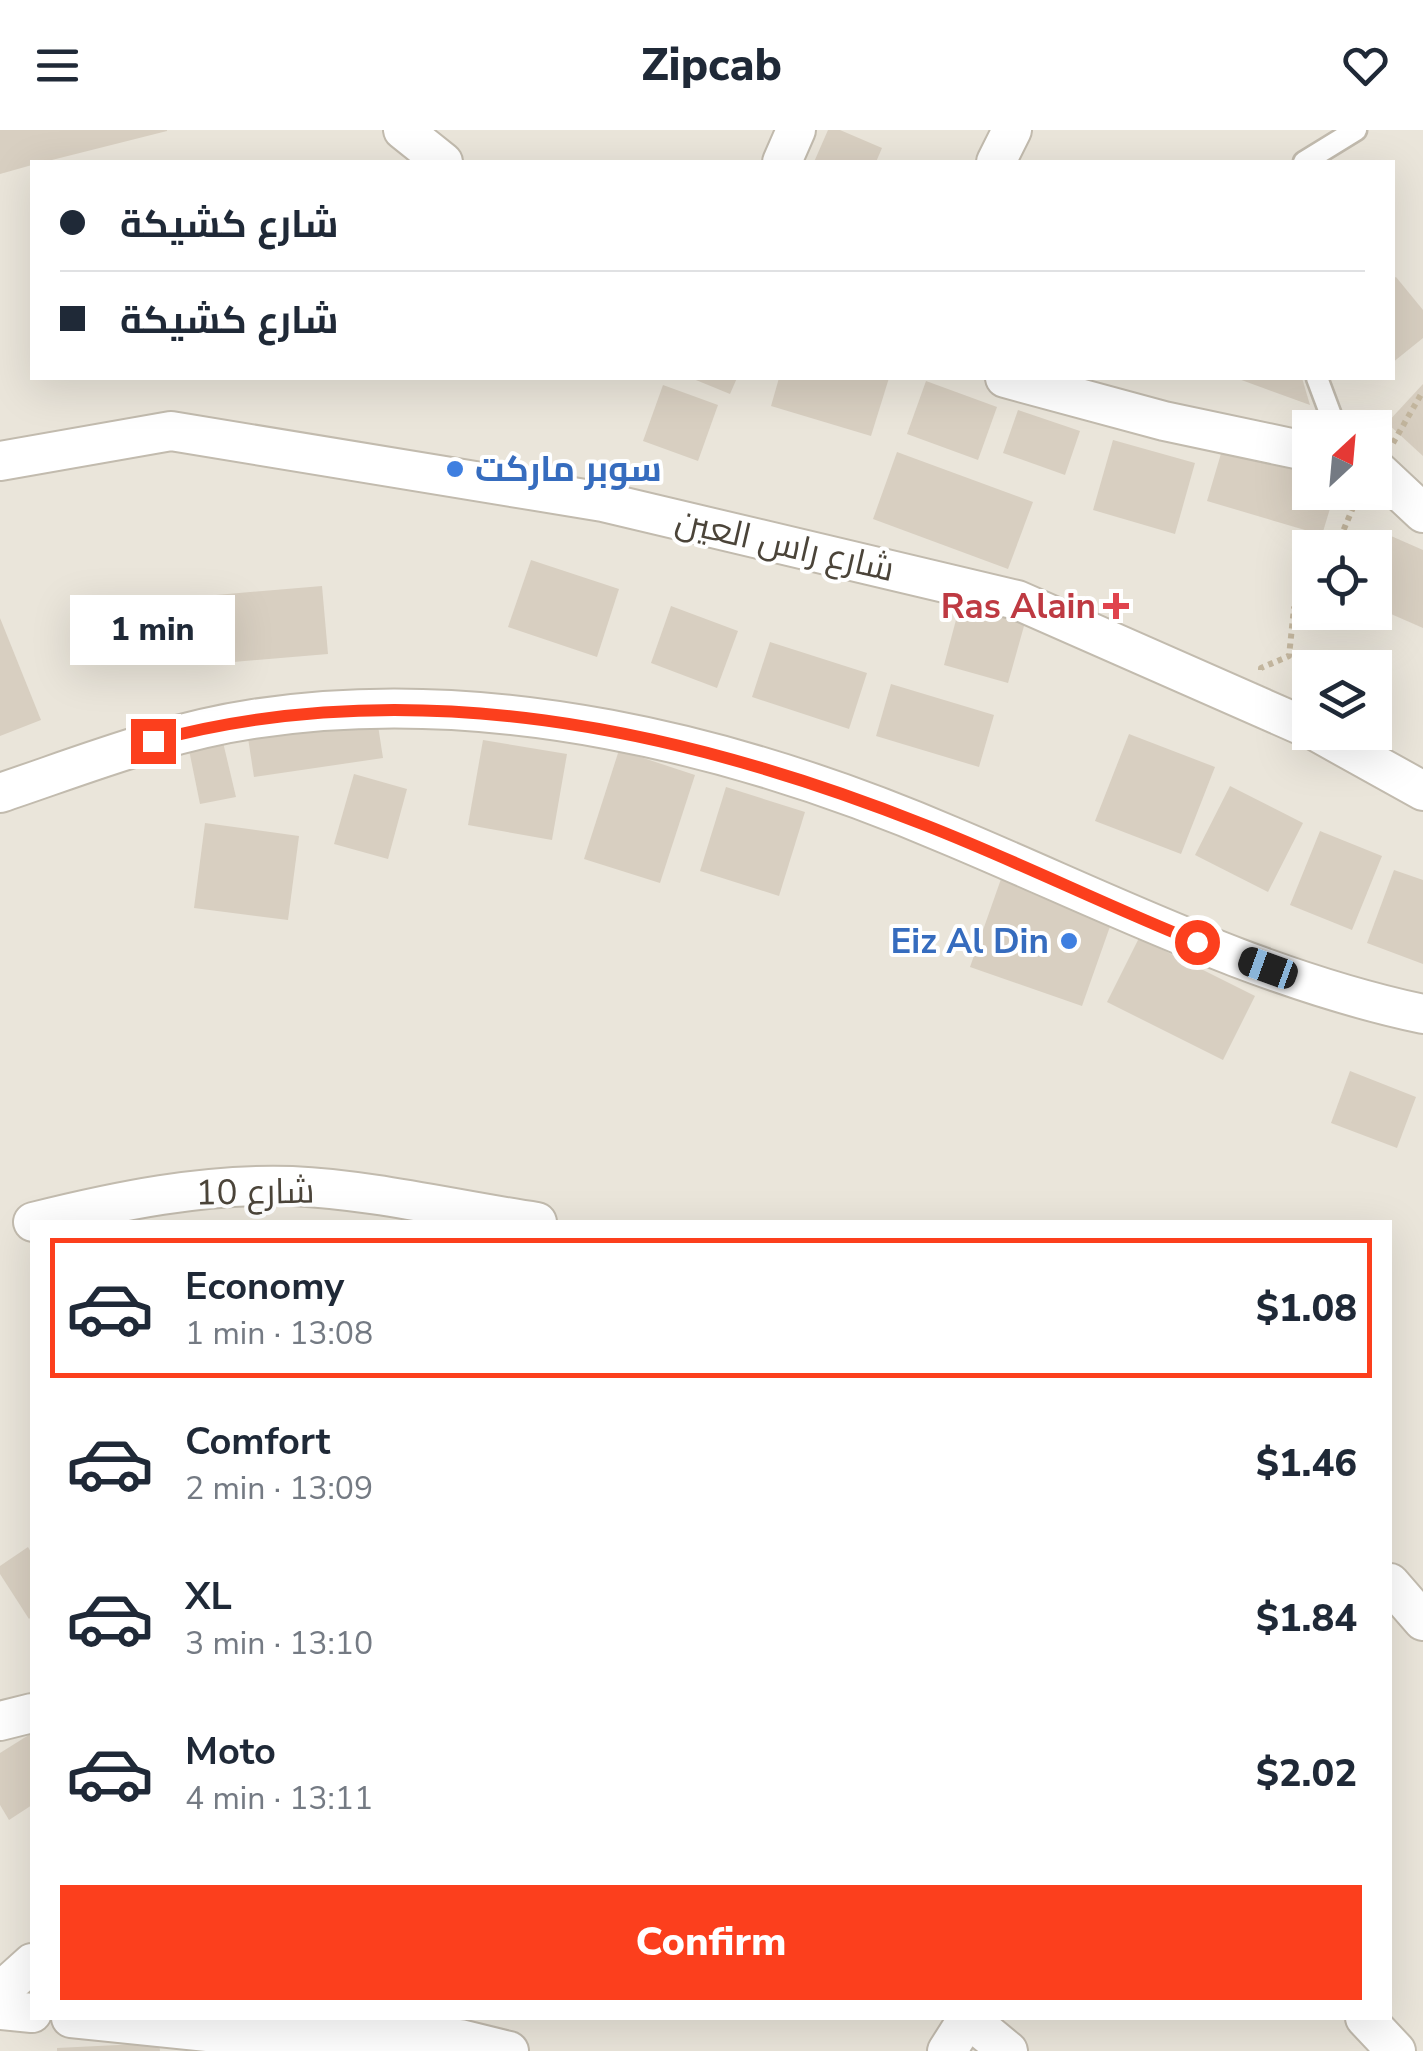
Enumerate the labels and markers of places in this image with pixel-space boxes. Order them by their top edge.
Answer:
place label: سوبر ماركت [475,446,662,493]
marker: سوبر ماركت [444,458,466,480]
place label: Ras Alain [941,583,1096,630]
marker: Ras Alain [1105,595,1127,617]
place label: Eiz Al Din [890,918,1049,965]
marker: Eiz Al Din [1058,930,1080,952]

